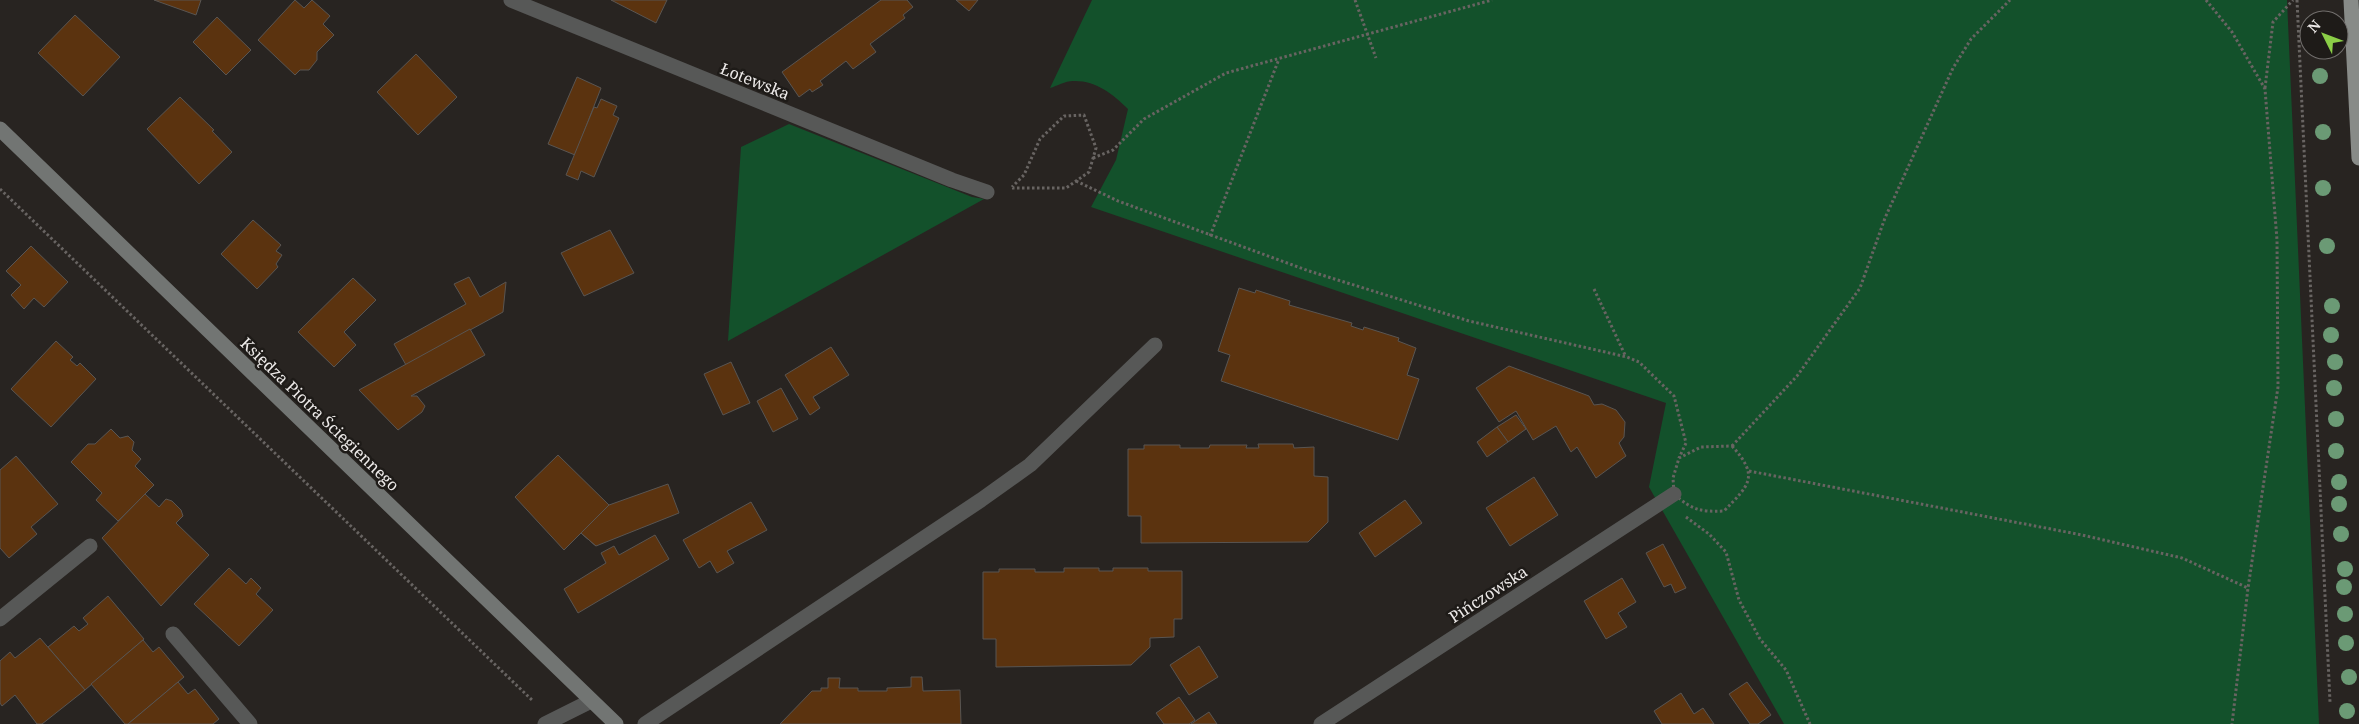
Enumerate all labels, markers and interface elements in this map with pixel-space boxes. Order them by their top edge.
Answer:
north arrow [2299,10,2349,60]
text: N [2303,16,2325,36]
street label: Łotewska [717,57,793,105]
street label: Księdza Piotra Ściegiennego [236,332,404,496]
street label: Pińczowska [1444,560,1532,628]

